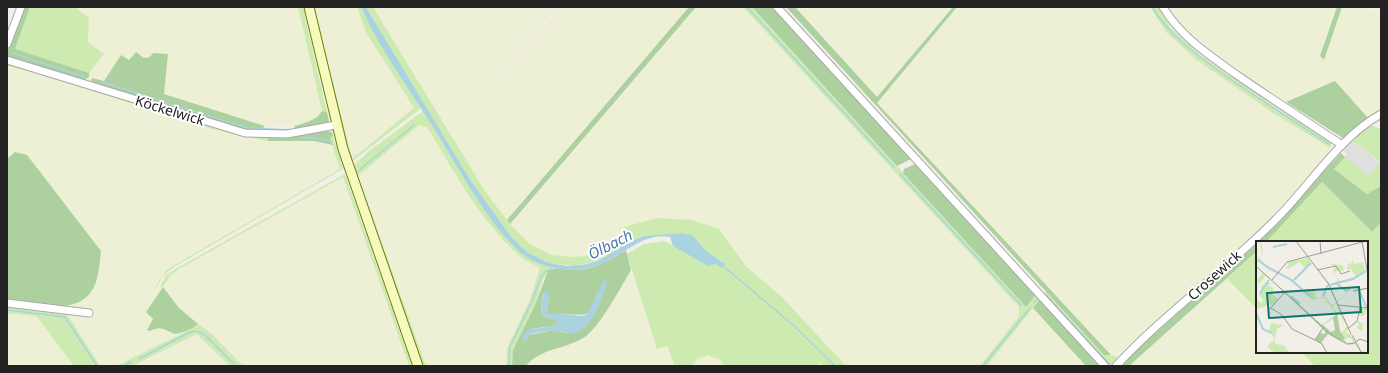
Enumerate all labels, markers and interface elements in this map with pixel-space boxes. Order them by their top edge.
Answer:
street label: Köckelwick [133,90,208,130]
water label: Ölbach [584,224,636,264]
inset map [1256,241,1368,353]
street label: Crosewick [1183,246,1245,304]

